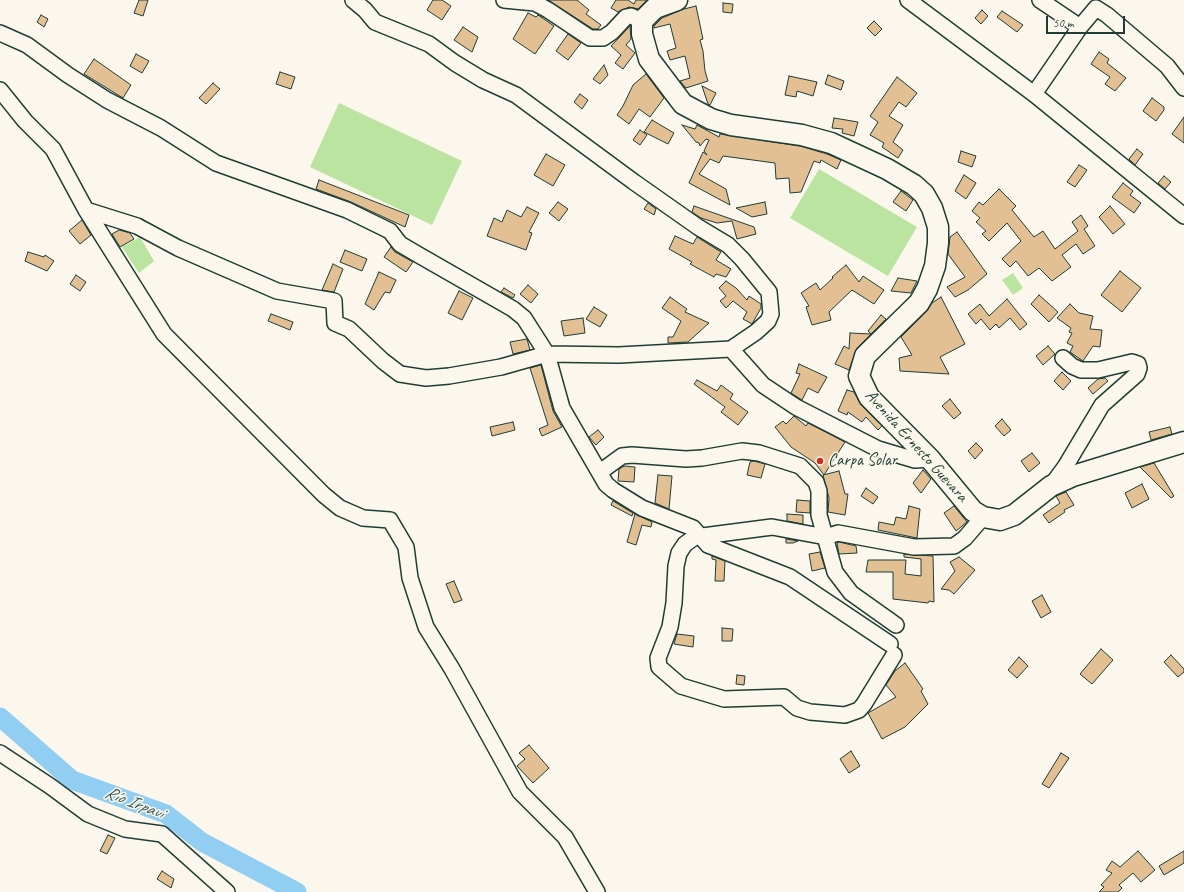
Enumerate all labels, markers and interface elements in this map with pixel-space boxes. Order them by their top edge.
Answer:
scale bar [1048,8,1127,34]
text: 50 m [1053,15,1073,31]
street label: Avenida Ernesto Guevara [860,386,972,506]
place label: Carpa Solar [828,451,897,471]
marker: Carpa Solar [815,456,825,466]
water label: Río Irpavi [102,782,166,824]

